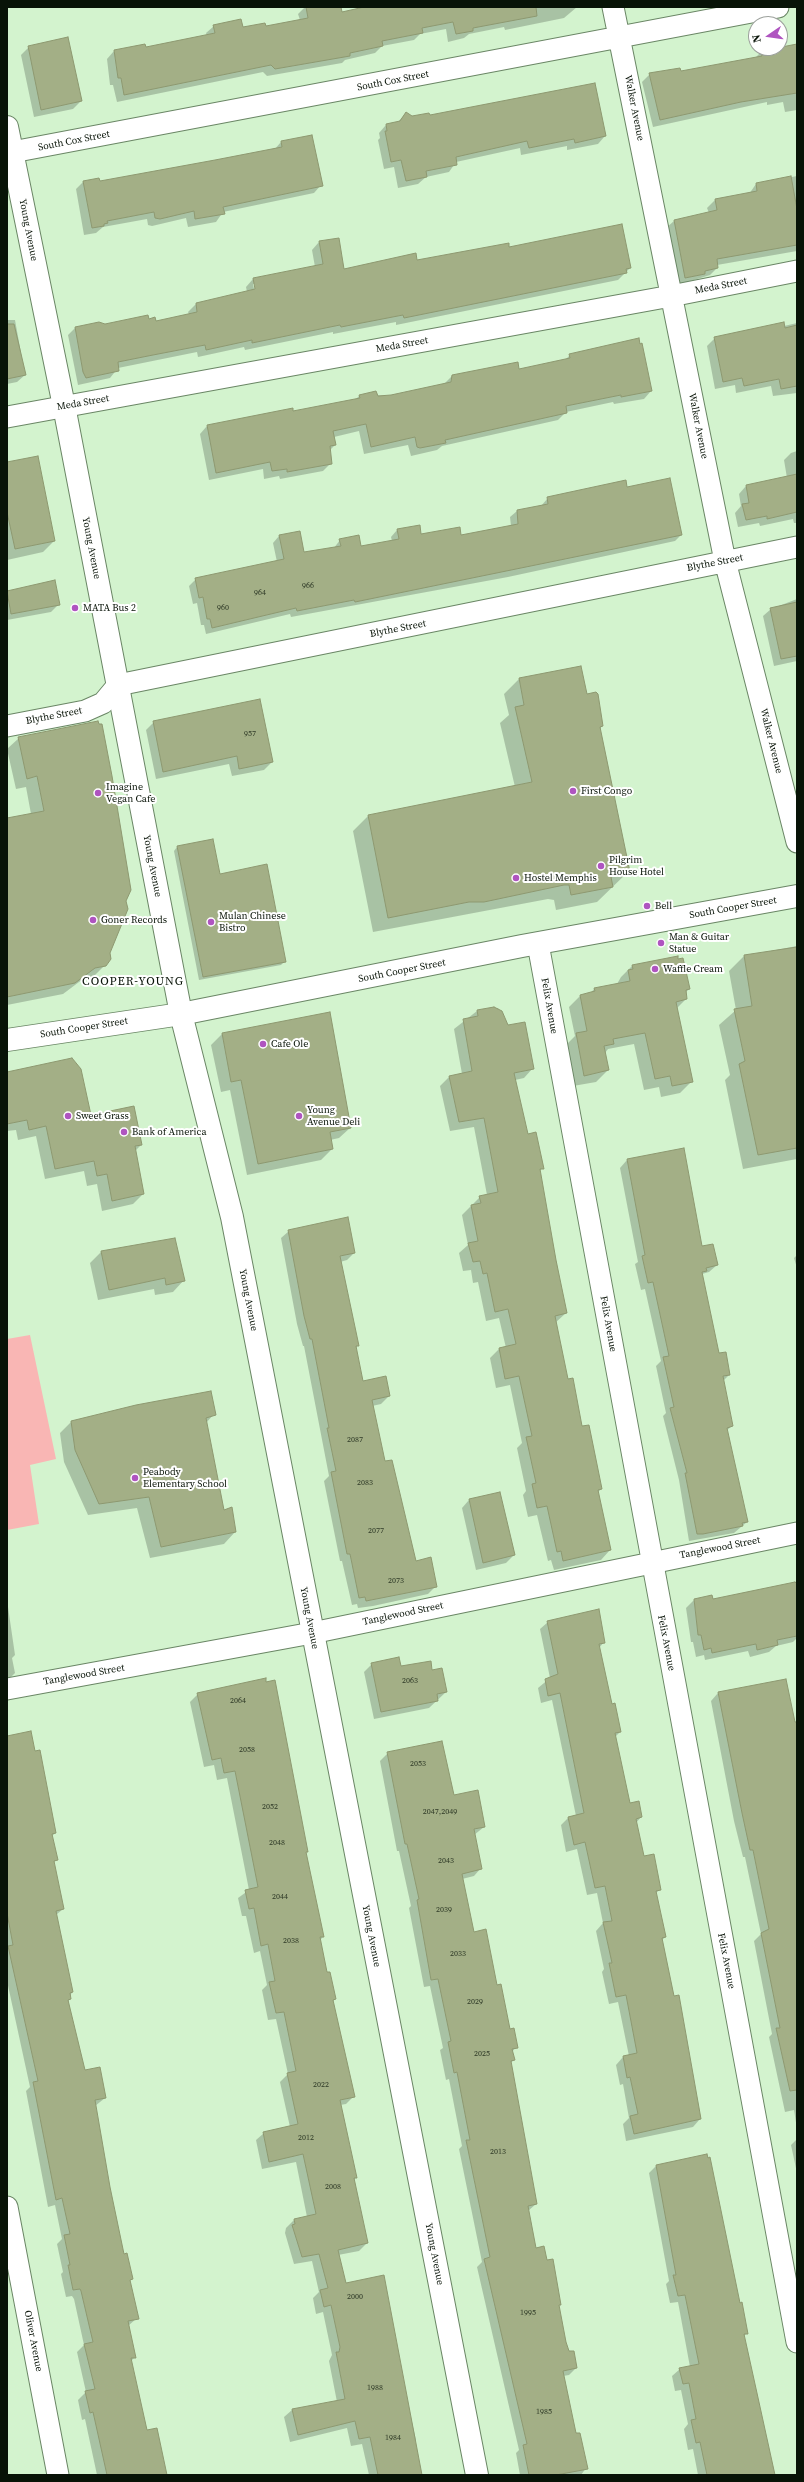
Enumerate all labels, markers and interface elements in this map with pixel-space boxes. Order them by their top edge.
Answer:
north arrow [748,16,788,56]
text: N [749,33,765,44]
street label: South Cox Street [356,68,430,94]
street label: Walker Avenue [622,74,646,142]
street label: South Cox Street [37,128,111,154]
street label: Young Avenue [16,198,40,262]
street label: Meda Street [694,275,748,297]
street label: Meda Street [375,335,429,355]
street label: Walker Avenue [686,392,710,460]
street label: Meda Street [56,393,110,413]
street label: Young Avenue [79,516,103,580]
street label: Blythe Street [686,552,744,574]
house number: 966 [302,581,314,591]
house number: 964 [254,588,266,598]
place label: MATA Bus 2 [83,602,136,614]
marker: MATA Bus 2 [70,603,80,613]
house number: 960 [217,603,229,613]
street label: Blythe Street [369,618,427,640]
street label: Blythe Street [25,705,83,727]
street label: Walker Avenue [757,707,785,775]
house number: 957 [244,729,256,739]
place label: Imagine Vegan Cafe [106,781,155,804]
place label: First Congo [581,785,632,797]
marker: First Congo [568,786,578,796]
marker: Imagine Vegan Cafe [93,788,103,798]
street label: Young Avenue [140,834,164,898]
place label: Pilgrim House Hotel [609,854,664,878]
marker: Pilgrim House Hotel [596,861,606,871]
place label: Hostel Memphis [524,872,597,884]
marker: Hostel Memphis [511,873,521,883]
street label: South Cooper Street [688,894,778,922]
place label: Bell [655,900,672,912]
marker: Bell [642,901,652,911]
place label: Mulan Chinese Bistro [219,910,286,934]
place label: Goner Records [101,914,167,926]
marker: Goner Records [88,915,98,925]
marker: Mulan Chinese Bistro [206,917,216,927]
place label: Man & Guitar Statue [669,931,729,954]
marker: Man & Guitar Statue [656,938,666,948]
street label: South Cooper Street [357,957,447,985]
place label: Waffle Cream [663,963,723,975]
marker: Waffle Cream [650,964,660,974]
district label: COOPER-YOUNG [82,975,184,989]
street label: Felix Avenue [538,977,560,1035]
street label: South Cooper Street [39,1015,129,1041]
place label: Cafe Ole [271,1038,308,1050]
marker: Cafe Ole [258,1039,268,1049]
place label: Young Avenue Deli [307,1104,360,1128]
place label: Sweet Grass [76,1110,129,1122]
marker: Sweet Grass [63,1111,73,1121]
marker: Young Avenue Deli [294,1111,304,1121]
place label: Bank of America [132,1126,206,1138]
marker: Bank of America [119,1127,129,1137]
street label: Young Avenue [236,1268,260,1332]
street label: Felix Avenue [597,1295,619,1353]
house number: 2087 [347,1435,363,1445]
place label: Peabody Elementary School [143,1466,227,1490]
marker: Peabody Elementary School [130,1473,140,1483]
house number: 2083 [357,1478,373,1488]
house number: 2077 [368,1526,384,1536]
street label: Tanglewood Street [679,1534,761,1562]
house number: 2073 [388,1576,404,1586]
street label: Young Avenue [297,1586,321,1650]
street label: Tanglewood Street [362,1600,444,1628]
street label: Felix Avenue [655,1614,677,1672]
street label: Tanglewood Street [43,1662,125,1688]
house number: 2063 [402,1676,418,1686]
house number: 2064 [230,1696,246,1706]
house number: 2058 [239,1745,255,1755]
house number: 2053 [410,1759,426,1769]
house number: 2052 [262,1802,278,1812]
house number: 2047,2049 [423,1807,457,1817]
house number: 2048 [269,1838,285,1848]
house number: 2043 [438,1856,454,1866]
house number: 2044 [272,1892,288,1902]
street label: Young Avenue [359,1904,383,1968]
house number: 2039 [436,1905,452,1915]
street label: Felix Avenue [715,1932,737,1990]
house number: 2038 [283,1936,299,1946]
house number: 2033 [450,1949,466,1959]
house number: 2029 [467,1997,483,2007]
house number: 2025 [474,2049,490,2059]
house number: 2022 [313,2080,329,2090]
house number: 2012 [298,2133,314,2143]
house number: 2013 [490,2147,506,2157]
house number: 2008 [325,2182,341,2192]
street label: Young Avenue [422,2222,446,2286]
house number: 2000 [347,2292,363,2302]
house number: 1995 [520,2308,536,2318]
street label: Oliver Avenue [21,2309,45,2373]
house number: 1988 [367,2383,383,2393]
house number: 1985 [536,2407,552,2417]
house number: 1984 [385,2433,401,2443]

